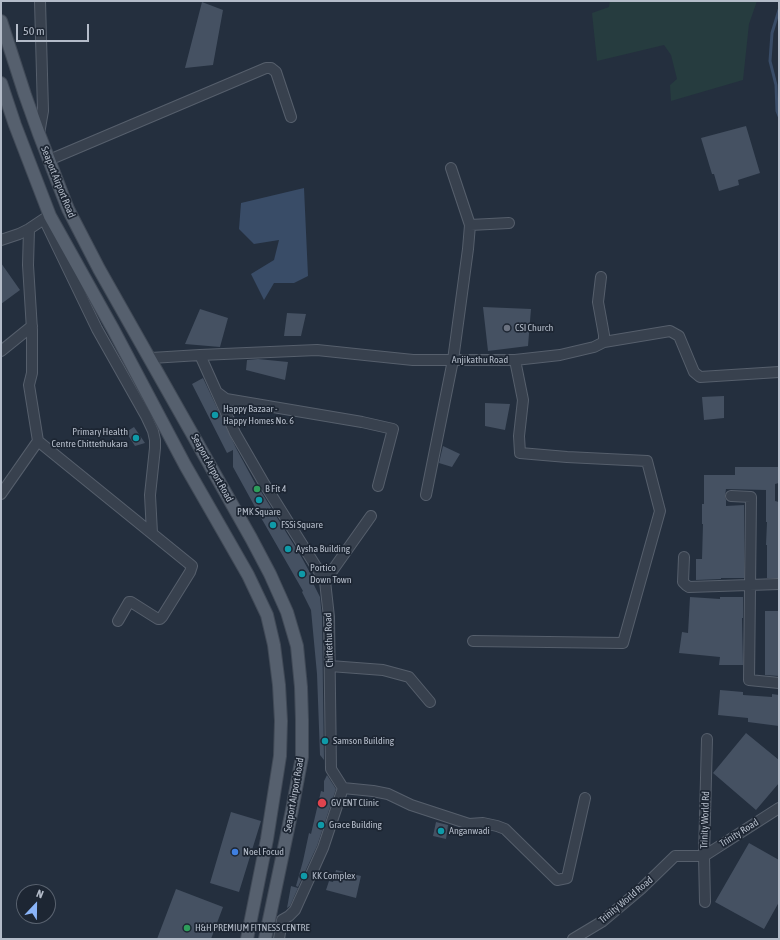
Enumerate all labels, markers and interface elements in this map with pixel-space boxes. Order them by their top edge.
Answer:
scale bar [18,16,91,42]
text: 50 m [23,24,45,38]
street label: Seaport Airport Road [38,145,78,219]
place label: CSI Church [515,322,553,334]
marker: CSI Church [502,323,512,333]
street label: Anjikathu Road [452,354,508,366]
place label: Happy Bazaar - Happy Homes No. 6 [223,403,294,426]
marker: Happy Bazaar - Happy Homes No. 6 [210,410,220,420]
place label: Primary Health Centre Chittethukara [52,426,128,450]
street label: Seaport Airport Road [188,432,236,504]
marker: Primary Health Centre Chittethukara [131,433,141,443]
place label: B Fit 4 [265,483,286,495]
marker: B Fit 4 [252,484,262,494]
marker: PMK Square [254,495,264,505]
place label: PMK Square [237,506,281,518]
place label: FSSi Square [281,519,323,531]
marker: FSSi Square [268,520,278,530]
place label: Aysha Building [296,543,350,555]
marker: Aysha Building [283,544,293,554]
place label: Portico Down Town [310,562,352,586]
marker: Portico Down Town [297,569,307,579]
street label: Chittethu Road [322,612,336,668]
place label: Samson Building [333,735,394,747]
marker: Samson Building [320,736,330,746]
street label: Seaport Airport Road [282,757,306,833]
street label: Trinity World Rd [698,791,712,849]
marker: GV ENT Clinic [316,797,328,809]
place label: GV ENT Clinic [331,797,379,809]
street label: Trinity Road [717,816,761,850]
place label: Grace Building [329,819,382,831]
marker: Grace Building [316,820,326,830]
place label: Anganwadi [449,825,490,837]
marker: Anganwadi [436,826,446,836]
place label: Noel Focud [243,846,284,858]
marker: Noel Focud [230,847,240,857]
place label: KK Complex [312,870,355,882]
marker: KK Complex [299,871,309,881]
street label: Trinity World Road [597,874,655,926]
north arrow [16,884,56,924]
text: N [35,887,45,901]
place label: H&H PREMIUM FITNESS CENTRE [195,922,310,934]
marker: H&H PREMIUM FITNESS CENTRE [182,923,192,933]

